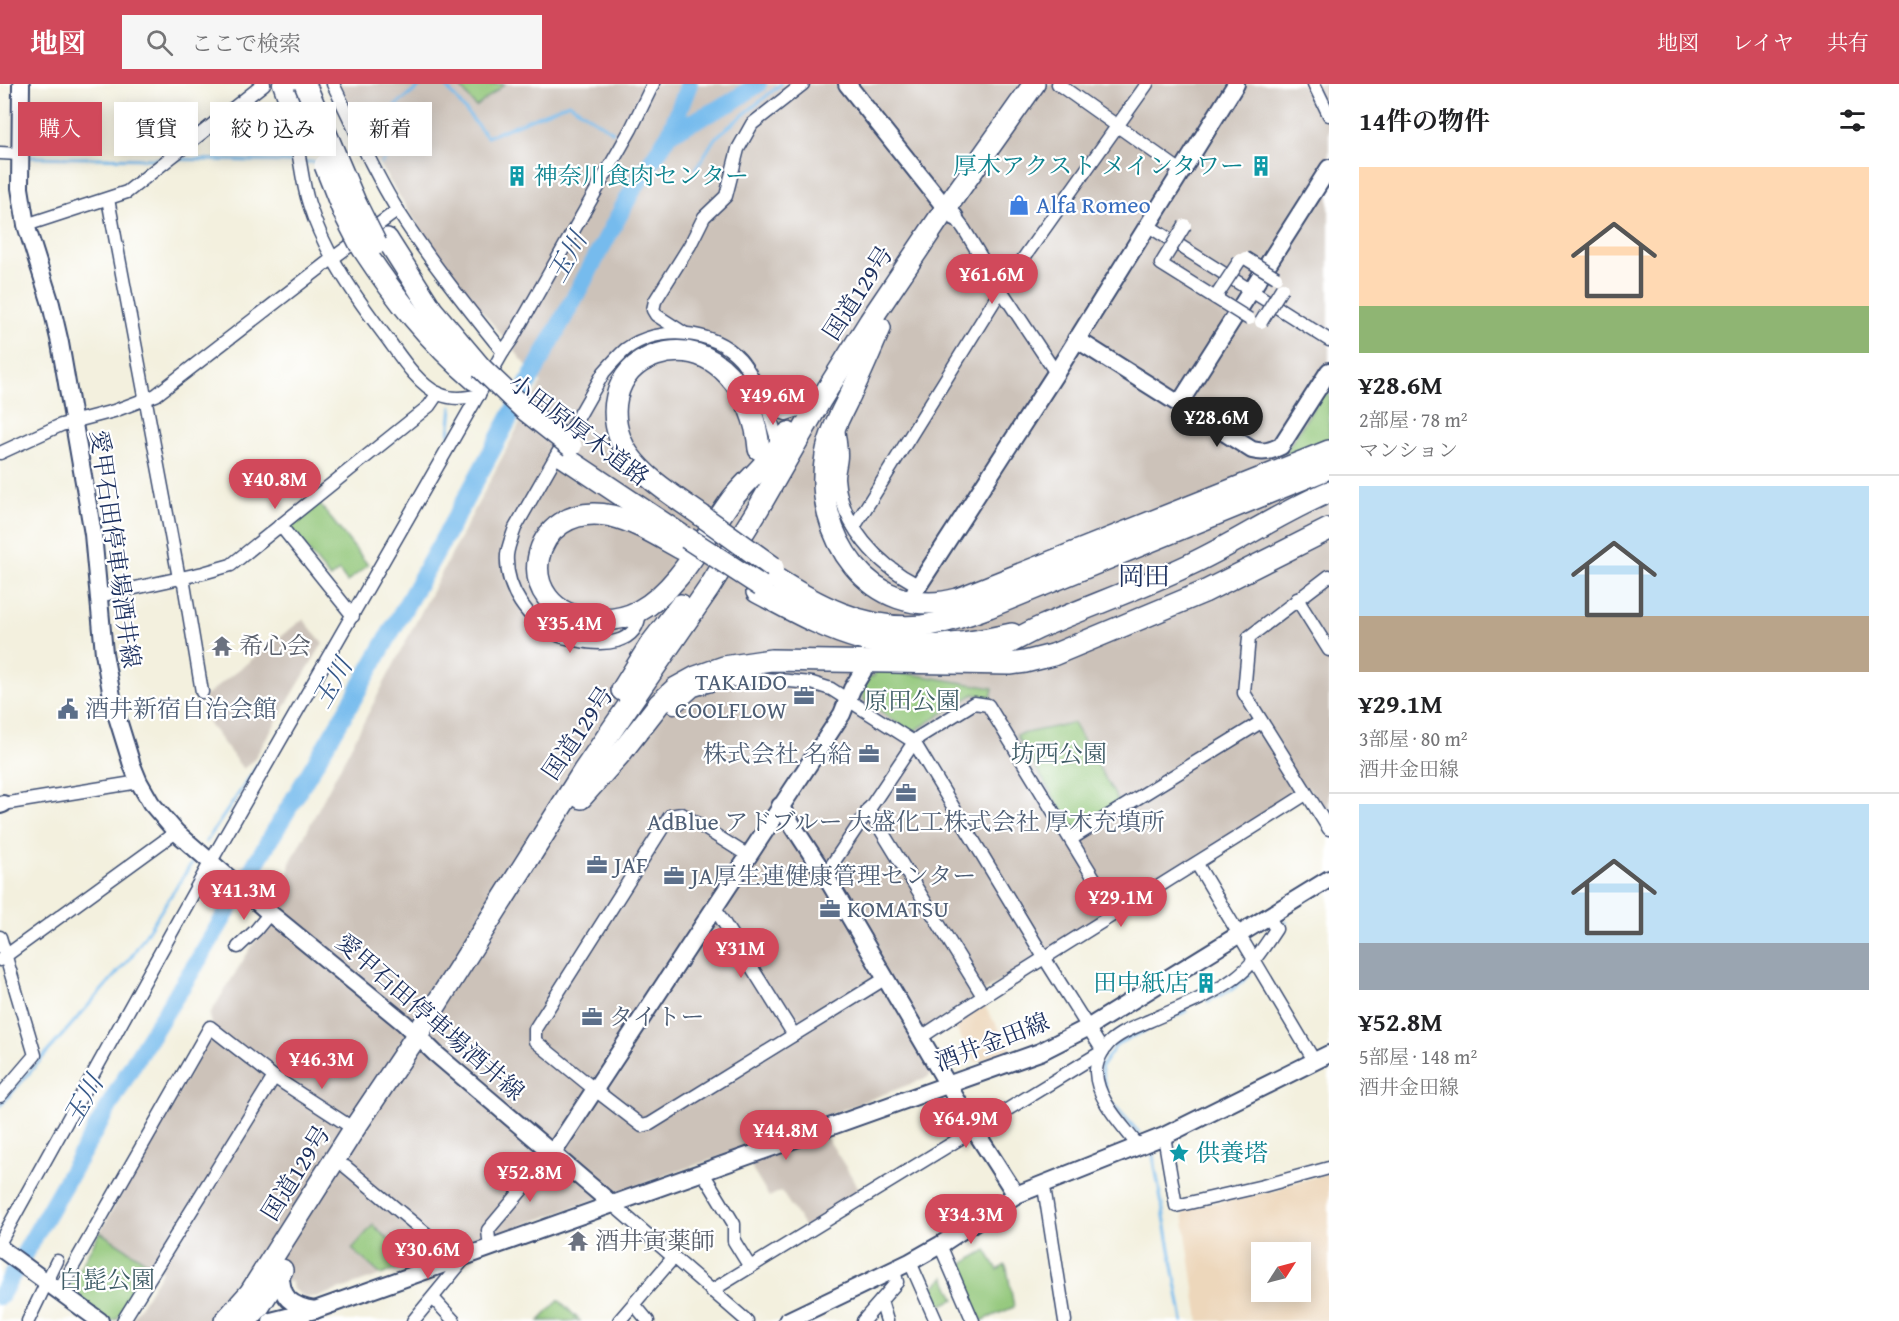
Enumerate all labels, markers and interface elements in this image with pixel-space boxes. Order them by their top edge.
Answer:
search box [122,15,542,69]
text: 地図 [30,22,86,63]
icon: search [143,26,176,59]
text: ここで検索 [191,27,301,59]
text: 地図 [1657,27,1699,58]
text: レイヤ [1732,27,1794,58]
text: 共有 [1827,27,1869,58]
text: 14件の物件 [1359,101,1490,140]
chip: 購入 [18,102,102,156]
chip: 賃貸 [114,102,198,156]
chip: 絞り込み [210,102,336,156]
chip: 新着 [348,102,432,156]
icon: filters [1836,104,1869,137]
place label: 厚木アクスト メインタワー [953,148,1244,183]
building icon: 厚木アクスト メインタワー [1249,154,1273,178]
place label: 神奈川食肉センター [534,158,749,193]
building icon: 神奈川食肉センター [505,164,529,188]
place label: Alfa Romeo [1036,187,1151,222]
shop icon: Alfa Romeo [1007,193,1031,217]
icon: home [1560,206,1668,314]
water label: 玉川 [537,222,598,289]
street label: 国道129号 [814,238,901,347]
pin: ¥61.6M [943,254,1041,305]
text: ¥61.6M [960,259,1024,288]
street label: 小田原厚木道路 [502,365,657,494]
text: ¥28.6M [1359,365,1443,404]
pin: ¥49.6M [724,375,822,426]
text: ¥49.6M [741,380,805,409]
pin: ¥28.6M [1168,397,1266,448]
text: ¥28.6M [1185,402,1249,431]
text: 2部屋 · 78 m² [1359,405,1468,434]
street label: 愛甲石田停車場酒井線 [81,428,150,670]
text: マンション [1359,435,1458,464]
pin: ¥40.8M [226,459,324,510]
text: ¥40.8M [243,464,307,493]
icon: home [1560,525,1668,633]
district label: 岡田 [1118,556,1170,595]
pin: ¥35.4M [521,603,619,654]
text: ¥35.4M [538,608,602,637]
place label: 希心会 [239,628,311,663]
temple icon: 希心会 [210,634,234,658]
water label: 玉川 [302,648,363,715]
place label: TAKAIDO COOLFLOW [675,664,788,727]
street label: 国道129号 [533,679,622,787]
park label: 原田公園 [864,683,960,718]
office icon: TAKAIDO COOLFLOW [792,684,816,708]
text: ¥29.1M [1359,684,1443,723]
place label: 酒井新宿自治会館 [85,691,277,726]
public building icon: 酒井新宿自治会館 [56,697,80,721]
text: 3部屋 · 80 m² [1359,724,1468,753]
place label: 株式会社 名給 [703,736,852,771]
park label: 坊西公園 [1011,736,1107,771]
office icon: 株式会社 名給 [857,742,881,766]
text: 酒井金田線 [1359,754,1459,783]
office icon: AdBlue アドブルー 大盛化工株式会社 厚木充填所 [894,781,918,805]
place label: AdBlue アドブルー 大盛化工株式会社 厚木充填所 [647,804,1165,839]
icon: home [1560,843,1668,951]
place label: JAF [611,847,648,882]
office icon: JAF [585,853,609,877]
place label: JA厚生連健康管理センター [688,858,976,893]
office icon: JA厚生連健康管理センター [662,864,686,888]
pin: ¥41.3M [195,870,293,921]
text: ¥41.3M [212,875,276,904]
pin: ¥29.1M [1072,877,1170,928]
text: ¥29.1M [1089,882,1153,911]
place label: KOMATSU [847,891,949,926]
office icon: KOMATSU [818,897,842,921]
street label: 愛甲石田停車場酒井線 [328,925,532,1109]
pin: ¥31M [705,928,777,979]
text: ¥31M [717,933,765,962]
place label: 田中紙店 [1093,965,1189,1000]
building icon: 田中紙店 [1194,971,1218,995]
place label: タイトー [609,999,705,1034]
text: ¥52.8M [1359,1002,1443,1041]
street label: 酒井金田線 [930,1004,1054,1079]
office icon: タイトー [580,1005,604,1029]
pin: ¥46.3M [273,1039,371,1090]
text: 5部屋 · 148 m² [1359,1042,1477,1071]
text: ¥46.3M [290,1044,354,1073]
water label: 玉川 [53,1065,114,1132]
text: 酒井金田線 [1359,1072,1459,1101]
pin: ¥64.9M [917,1098,1015,1149]
text: ¥64.9M [934,1103,998,1132]
pin: ¥44.8M [737,1110,835,1161]
text: ¥44.8M [754,1115,818,1144]
street label: 国道129号 [252,1118,339,1227]
place label: 供養塔 [1196,1135,1268,1170]
place icon: 供養塔 [1167,1141,1191,1165]
pin: ¥52.8M [481,1152,579,1203]
text: ¥52.8M [498,1157,562,1186]
pin: ¥34.3M [922,1194,1020,1245]
text: ¥34.3M [939,1199,1003,1228]
place label: 酒井寅薬師 [595,1223,715,1258]
pin: ¥30.6M [379,1229,477,1280]
temple icon: 酒井寅薬師 [566,1229,590,1253]
text: ¥30.6M [396,1234,460,1263]
north arrow [1251,1242,1311,1302]
map controls [1251,1242,1311,1302]
park label: 白髭公園 [59,1262,155,1297]

